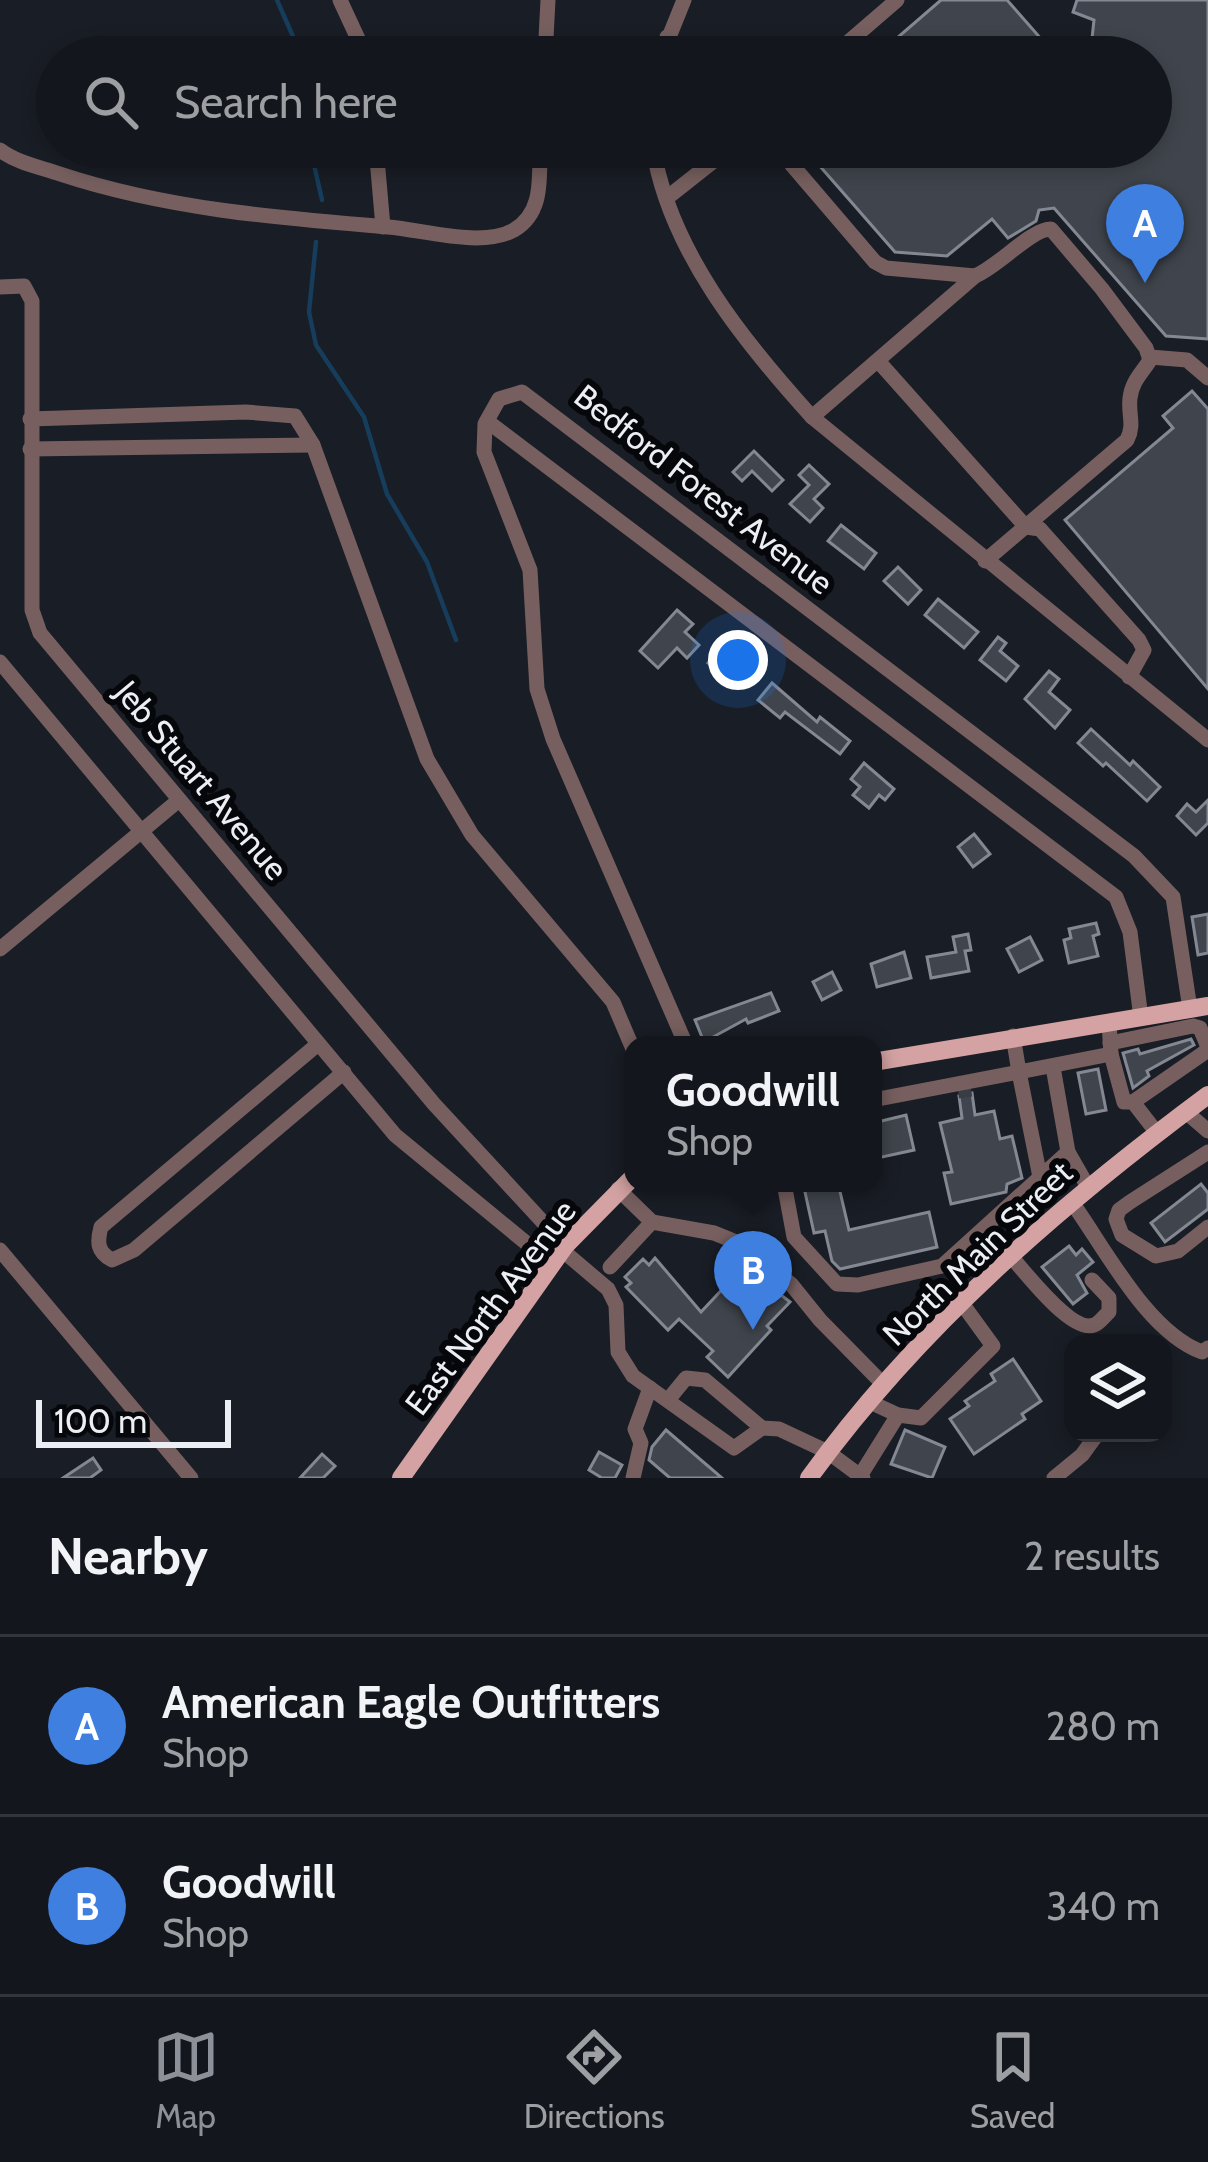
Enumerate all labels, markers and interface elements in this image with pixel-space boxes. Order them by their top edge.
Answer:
search box [36,36,1172,168]
icon: search [78,69,144,135]
text: Search here [174,75,398,129]
pin: A [1106,184,1184,283]
street label: Bedford Forest Avenue [567,376,841,602]
your location [708,630,768,690]
street label: Jeb Stuart Avenue [107,672,297,888]
popup [624,1036,882,1192]
text: Goodwill [666,1063,840,1117]
text: Shop [666,1117,753,1165]
street label: North Main Street [874,1153,1080,1353]
street label: East North Avenue [396,1192,584,1422]
pin: B [714,1231,792,1330]
map controls [1064,1334,1172,1442]
button: layers [1064,1334,1172,1442]
scale bar [36,1394,231,1447]
text: 100 m [54,1401,147,1441]
text: Nearby [48,1525,208,1587]
text: 2 results [1024,1532,1160,1580]
text: American Eagle Outfitters [162,1675,660,1729]
text: A [75,1702,99,1750]
text: 280 m [1046,1702,1160,1750]
text: Shop [162,1729,249,1777]
text: Goodwill [162,1855,336,1909]
text: B [75,1882,99,1930]
text: 340 m [1046,1882,1160,1930]
text: Shop [162,1909,249,1957]
tab: Map [153,2024,219,2136]
tab: Directions [524,2024,665,2136]
tab: Saved [970,2024,1055,2136]

